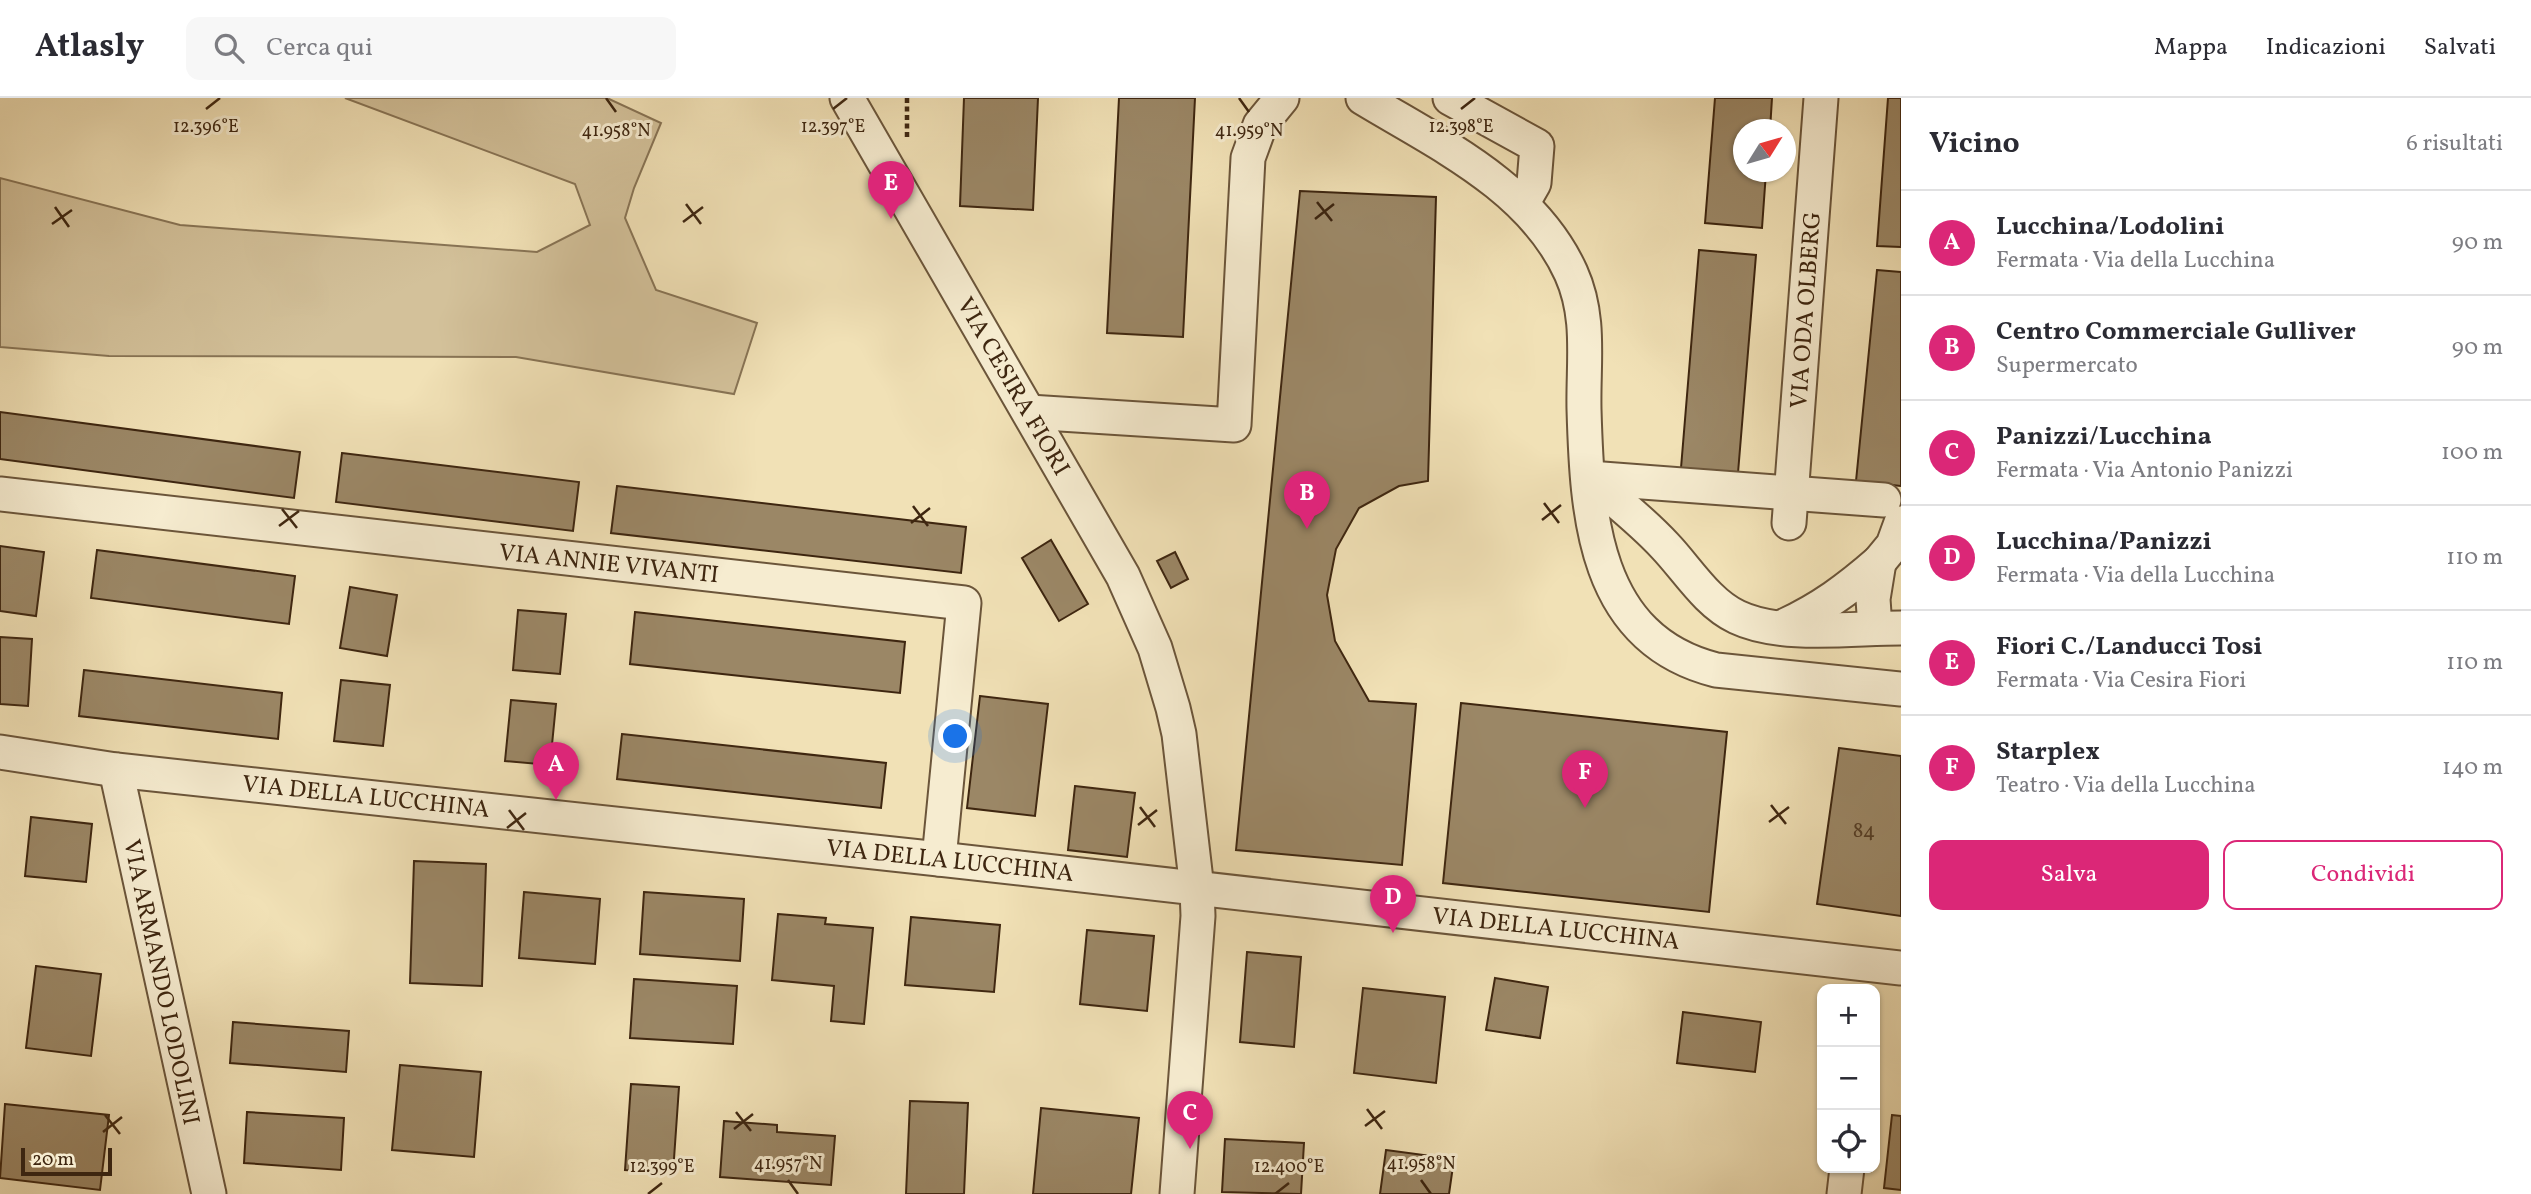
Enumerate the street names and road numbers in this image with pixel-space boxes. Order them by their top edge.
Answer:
street label: VIA ODA OLBERG [1783,211,1831,410]
street label: VIA CESIRA FIORI [947,291,1077,483]
street label: VIA ANNIE VIVANTI [497,537,720,593]
street label: VIA DELLA LUCCHINA [240,768,491,828]
street label: VIA DELLA LUCCHINA [824,832,1075,892]
street label: VIA ARMANDO LODOLINI [113,836,207,1128]
street label: VIA DELLA LUCCHINA [1430,900,1681,960]

